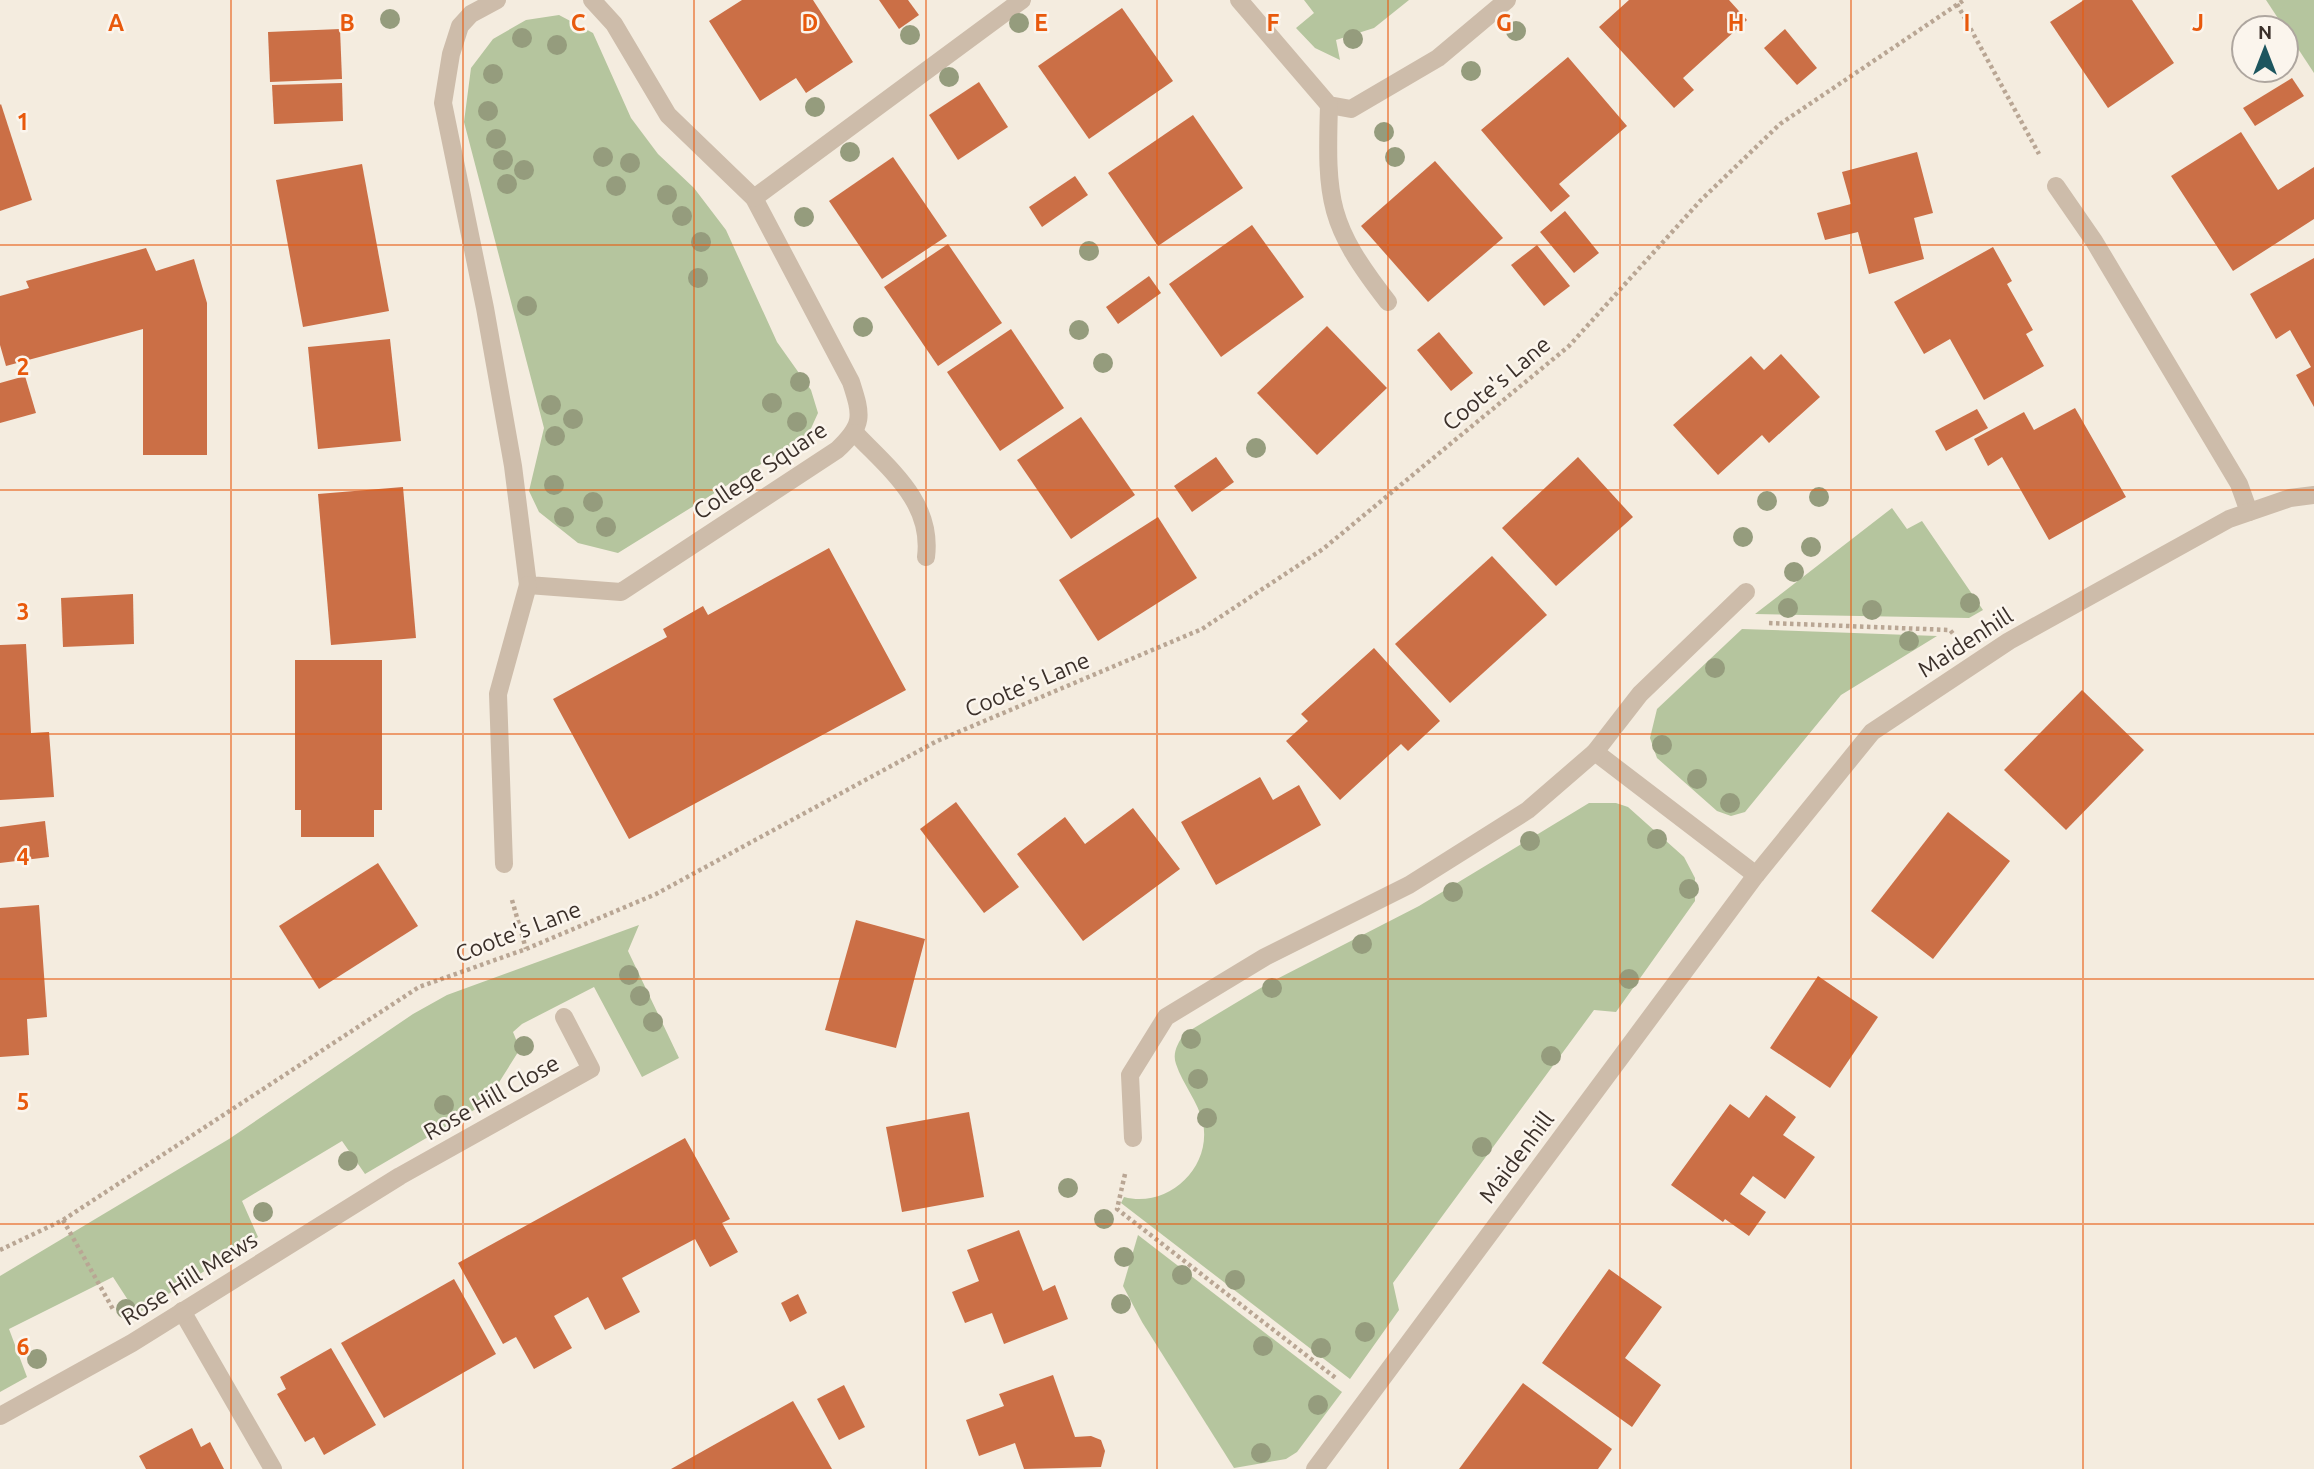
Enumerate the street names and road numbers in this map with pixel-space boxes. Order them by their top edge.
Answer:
street label: Coote's Lane [1437,331,1555,435]
street label: College Square [689,416,831,524]
street label: Maidenhill [1913,602,2017,682]
street label: Coote's Lane [961,647,1093,721]
street label: Coote's Lane [452,896,584,966]
street label: Rose Hill Close [419,1049,563,1145]
street label: Maidenhill [1474,1107,1558,1207]
street label: Rose Hill Mews [117,1226,261,1330]

